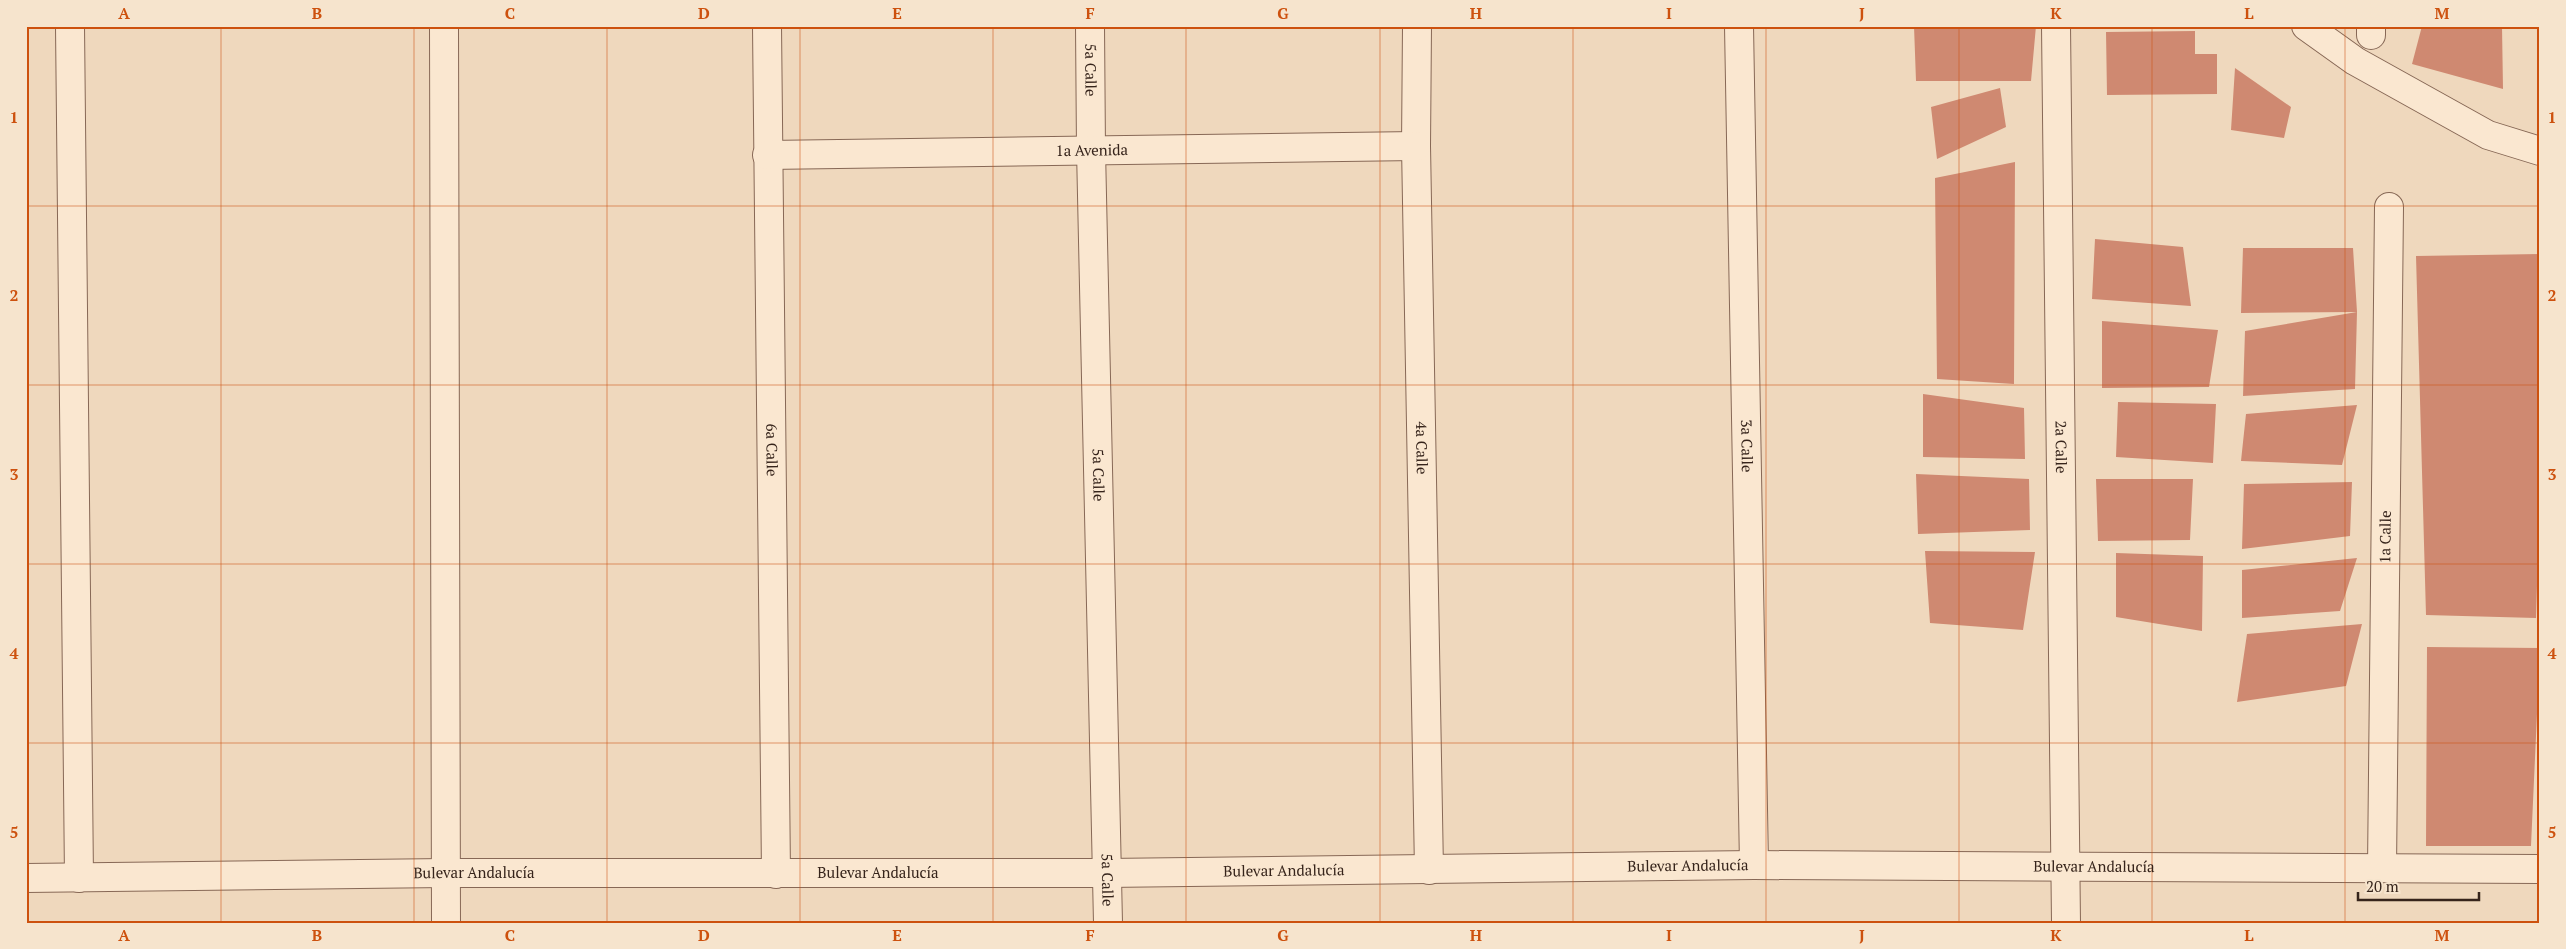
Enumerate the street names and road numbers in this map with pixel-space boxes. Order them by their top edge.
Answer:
street label: 5a Calle [1081,43,1102,97]
street label: 1a Avenida [1056,139,1129,160]
street label: 3a Calle [1737,419,1758,473]
street label: 2a Calle [2051,420,2072,474]
street label: 4a Calle [1412,421,1433,475]
street label: 6a Calle [762,423,783,477]
street label: 5a Calle [1089,448,1110,502]
street label: 1a Calle [2374,510,2395,564]
street label: 5a Calle [1097,853,1119,907]
street label: Bulevar Andalucía [1627,854,1749,876]
street label: Bulevar Andalucía [2033,855,2155,876]
street label: Bulevar Andalucía [1223,859,1345,881]
street label: Bulevar Andalucía [413,862,535,882]
street label: Bulevar Andalucía [817,862,939,882]

